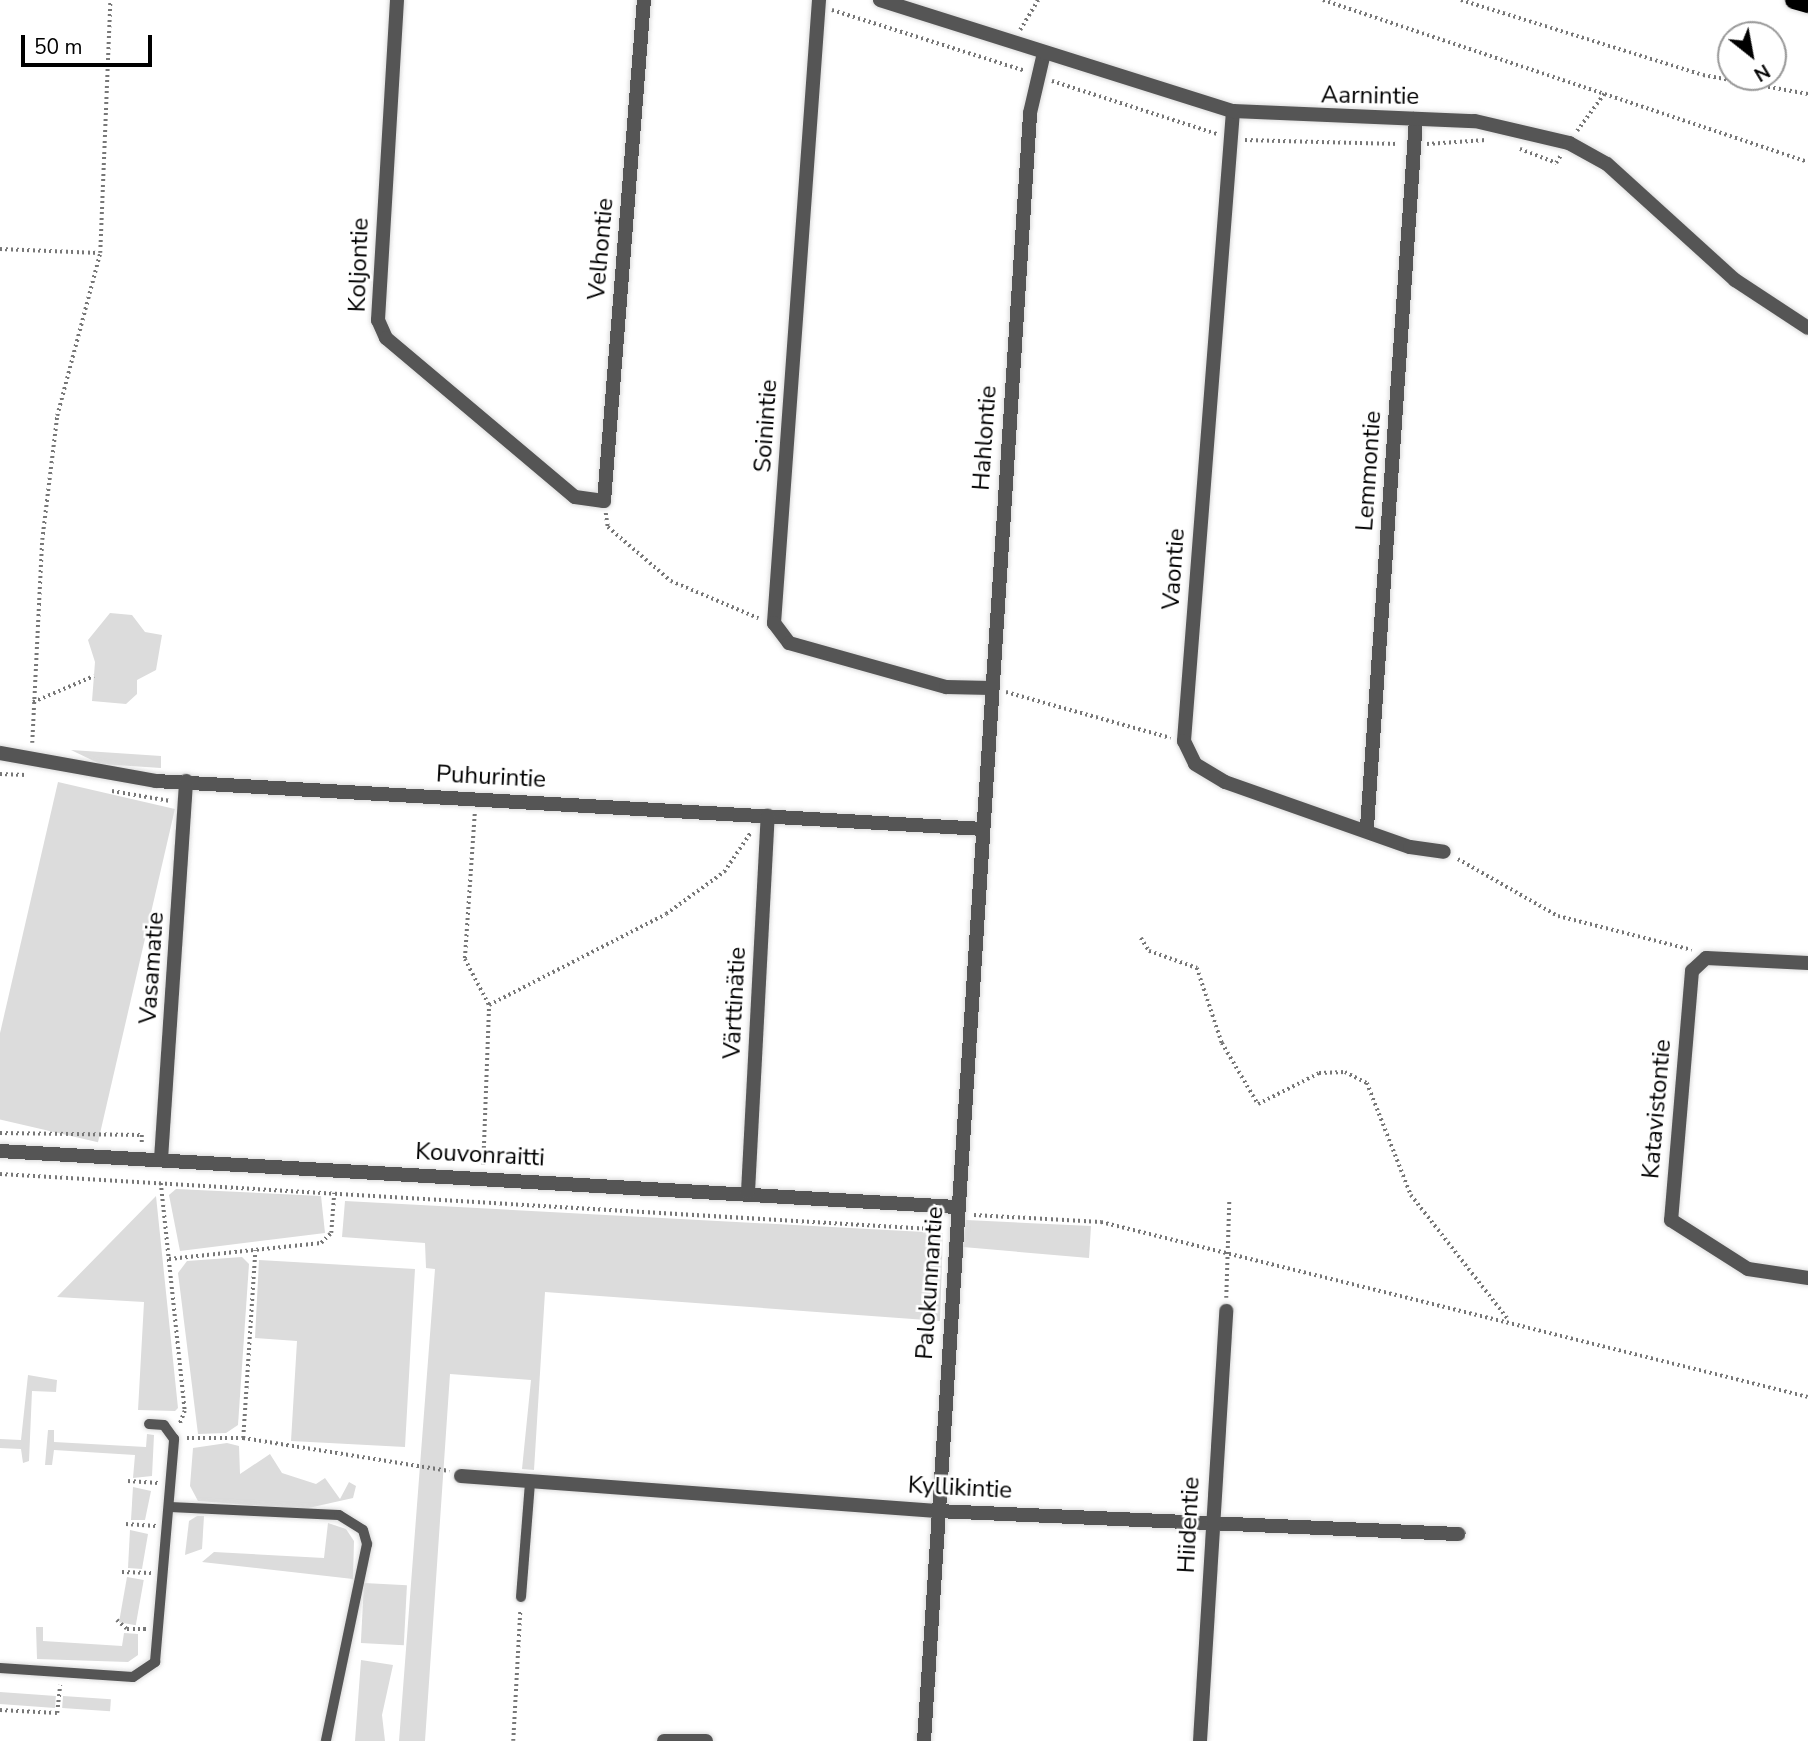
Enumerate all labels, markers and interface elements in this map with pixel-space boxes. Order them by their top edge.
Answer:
scale bar [24,21,156,65]
north arrow [1717,21,1787,91]
text: 50 m [34,33,83,61]
text: N [1749,57,1775,87]
street label: Aarnintie [1321,81,1419,111]
street label: Velhontie [582,197,620,301]
street label: Koljontie [343,217,375,313]
street label: Soinintie [748,378,784,474]
street label: Hahlontie [967,384,1003,492]
street label: Lemmontie [1350,410,1388,532]
street label: Vaontie [1157,527,1191,611]
street label: Puhurintie [435,760,547,794]
street label: Vasamatie [134,911,170,1025]
street label: Värttinätie [718,946,752,1060]
street label: Katavistontie [1637,1038,1677,1180]
street label: Kouvonraitti [415,1137,545,1173]
street label: Palokunnantie [910,1205,950,1361]
street label: Kyllikintie [907,1471,1013,1505]
street label: Hiidentie [1172,1476,1206,1574]

